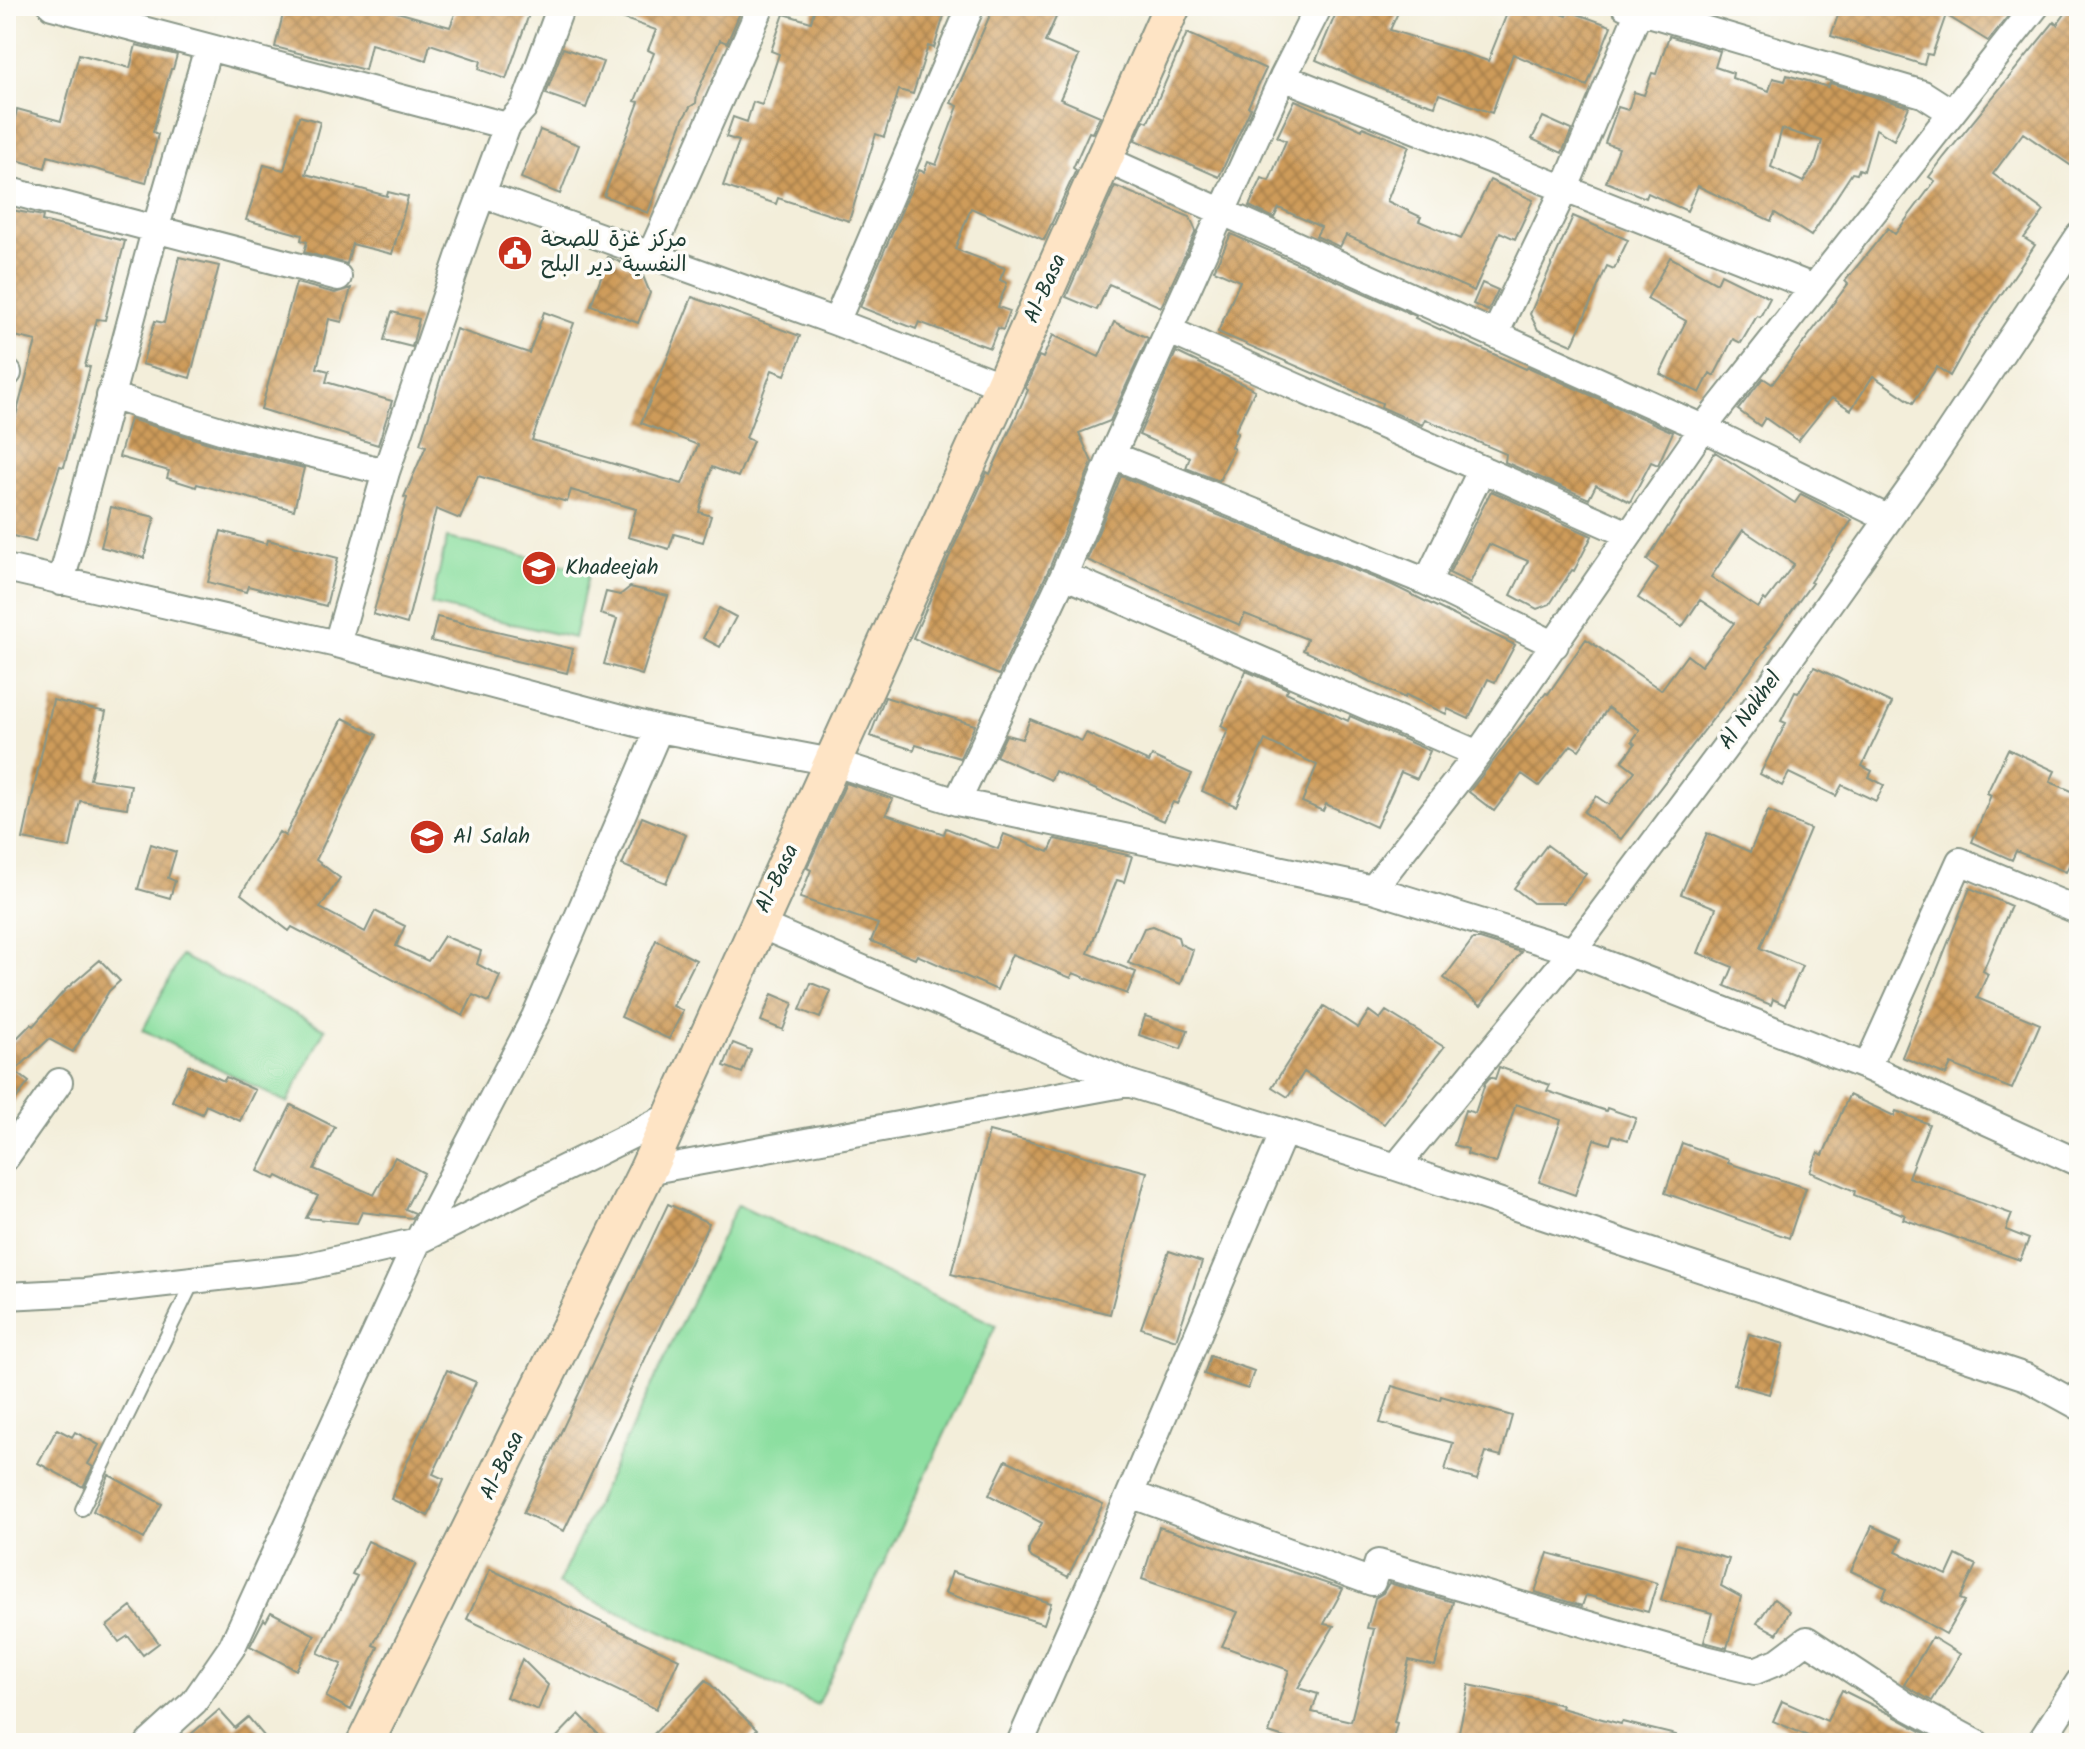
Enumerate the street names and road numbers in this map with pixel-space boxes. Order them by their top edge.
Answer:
street label: Al-Basa [1015,249,1077,329]
street label: Al Nakhel [1710,664,1792,758]
street label: Al-Basa [747,839,809,919]
street label: Al-Basa [471,1426,535,1506]

